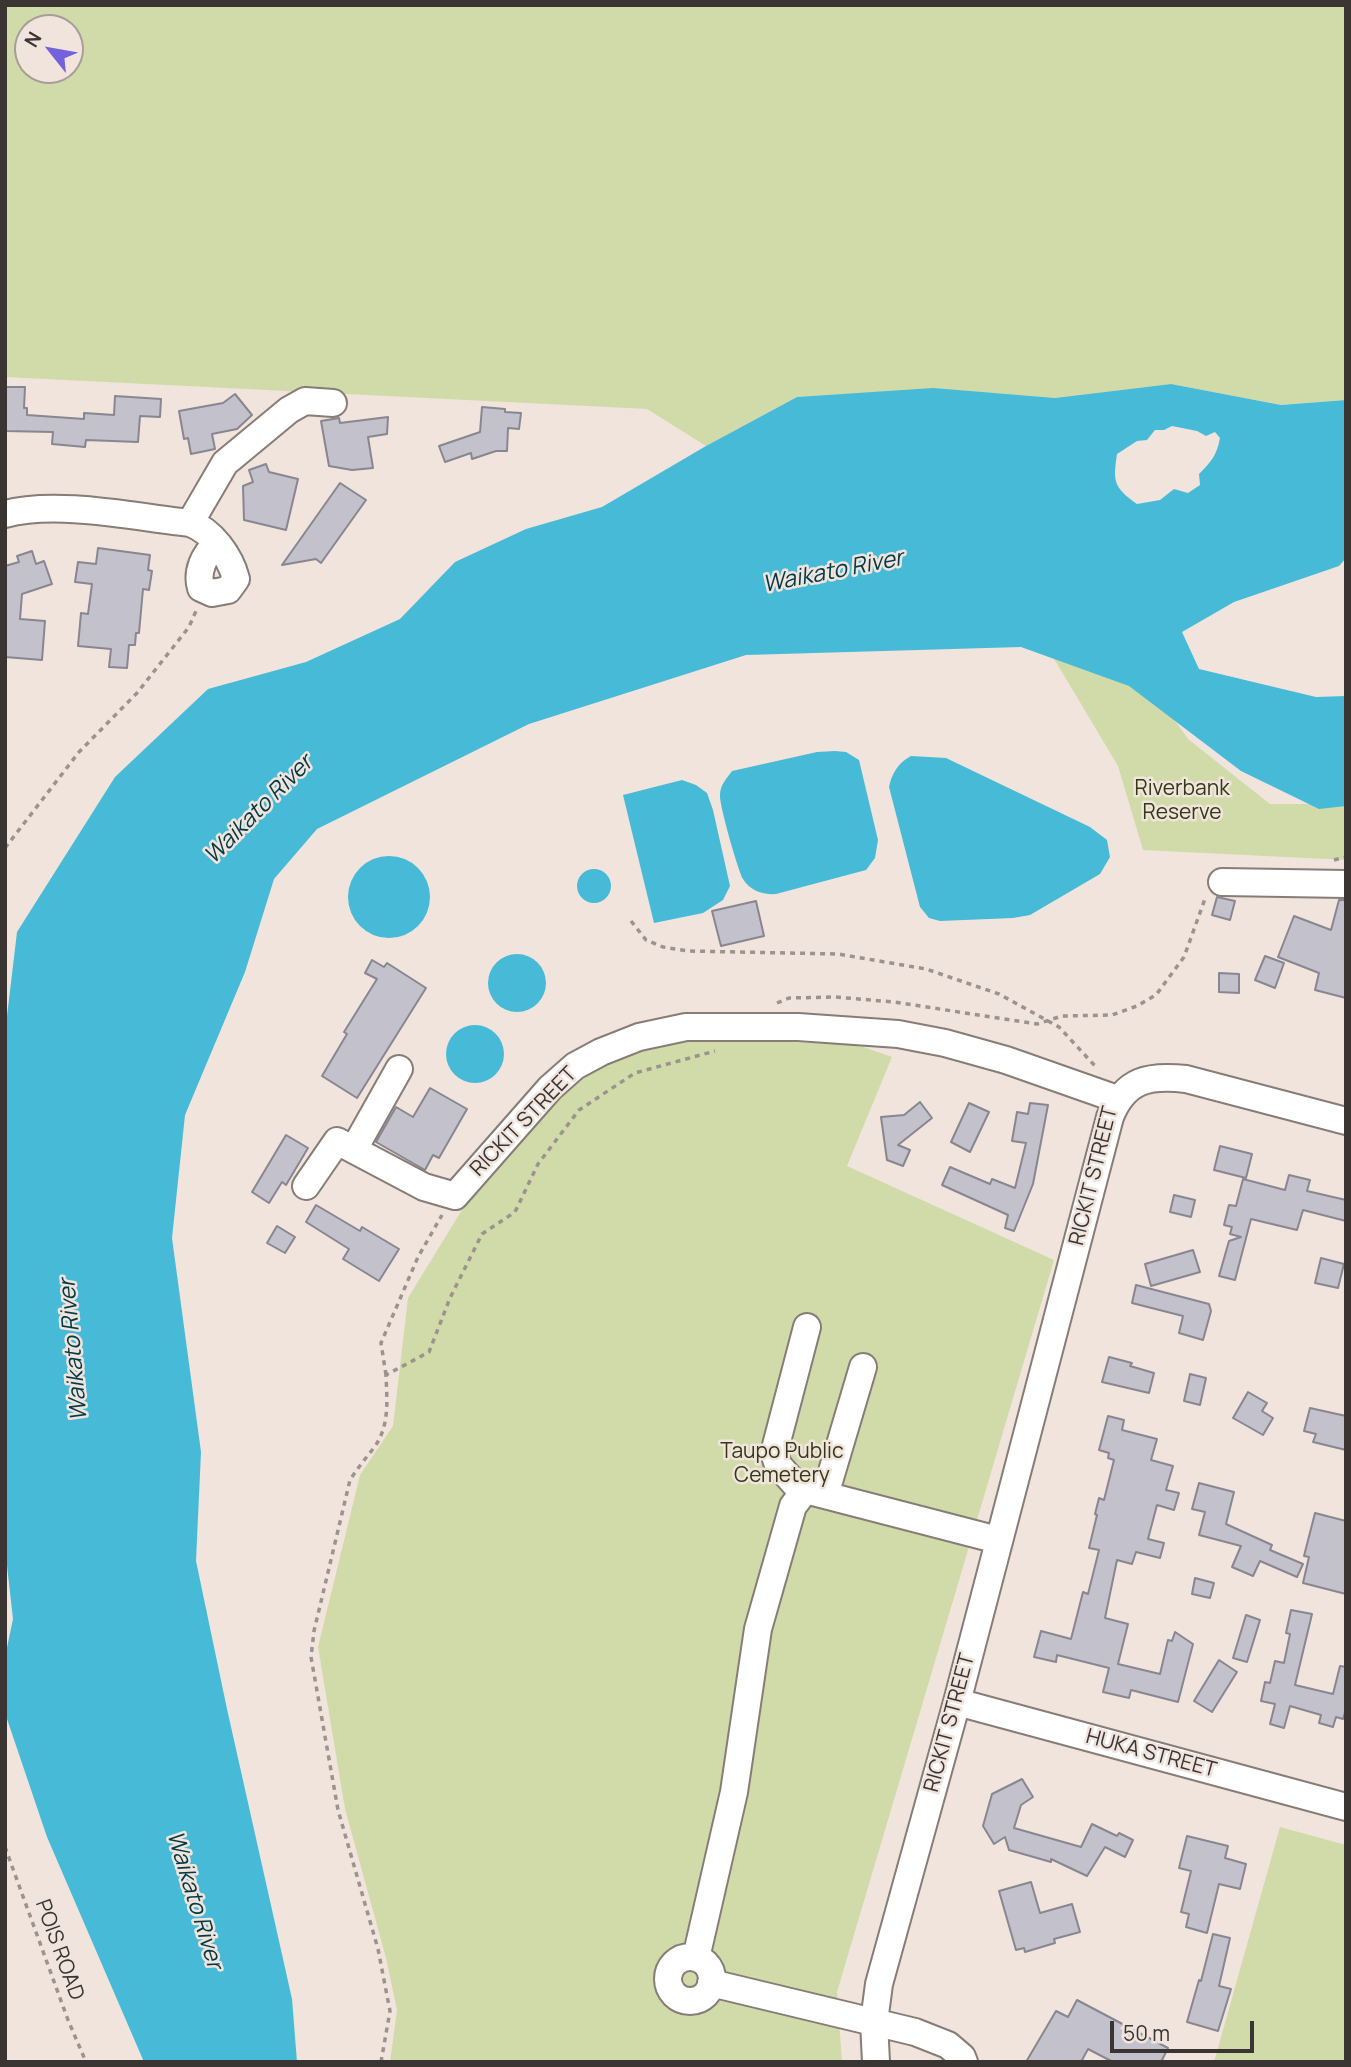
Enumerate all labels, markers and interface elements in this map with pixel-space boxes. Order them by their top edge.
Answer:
north arrow [14,14,84,84]
text: N [18,27,47,52]
water label: Waikato River [760,545,906,599]
water label: Waikato River [199,750,319,870]
park label: Riverbank Reserve [1134,776,1230,826]
street label: RICKIT STREET [465,1062,583,1182]
street label: RICKIT STREET [1065,1104,1123,1248]
water label: Waikato River [54,1278,94,1422]
park label: Taupo Public Cemetery [720,1439,844,1489]
street label: RICKIT STREET [919,1651,981,1795]
street label: HUKA STREET [1083,1724,1219,1784]
water label: Waikato River [160,1828,228,1972]
street label: POIS ROAD [29,1896,89,2004]
scale bar [1113,2008,1256,2052]
text: 50 m [1123,2019,1170,2047]

